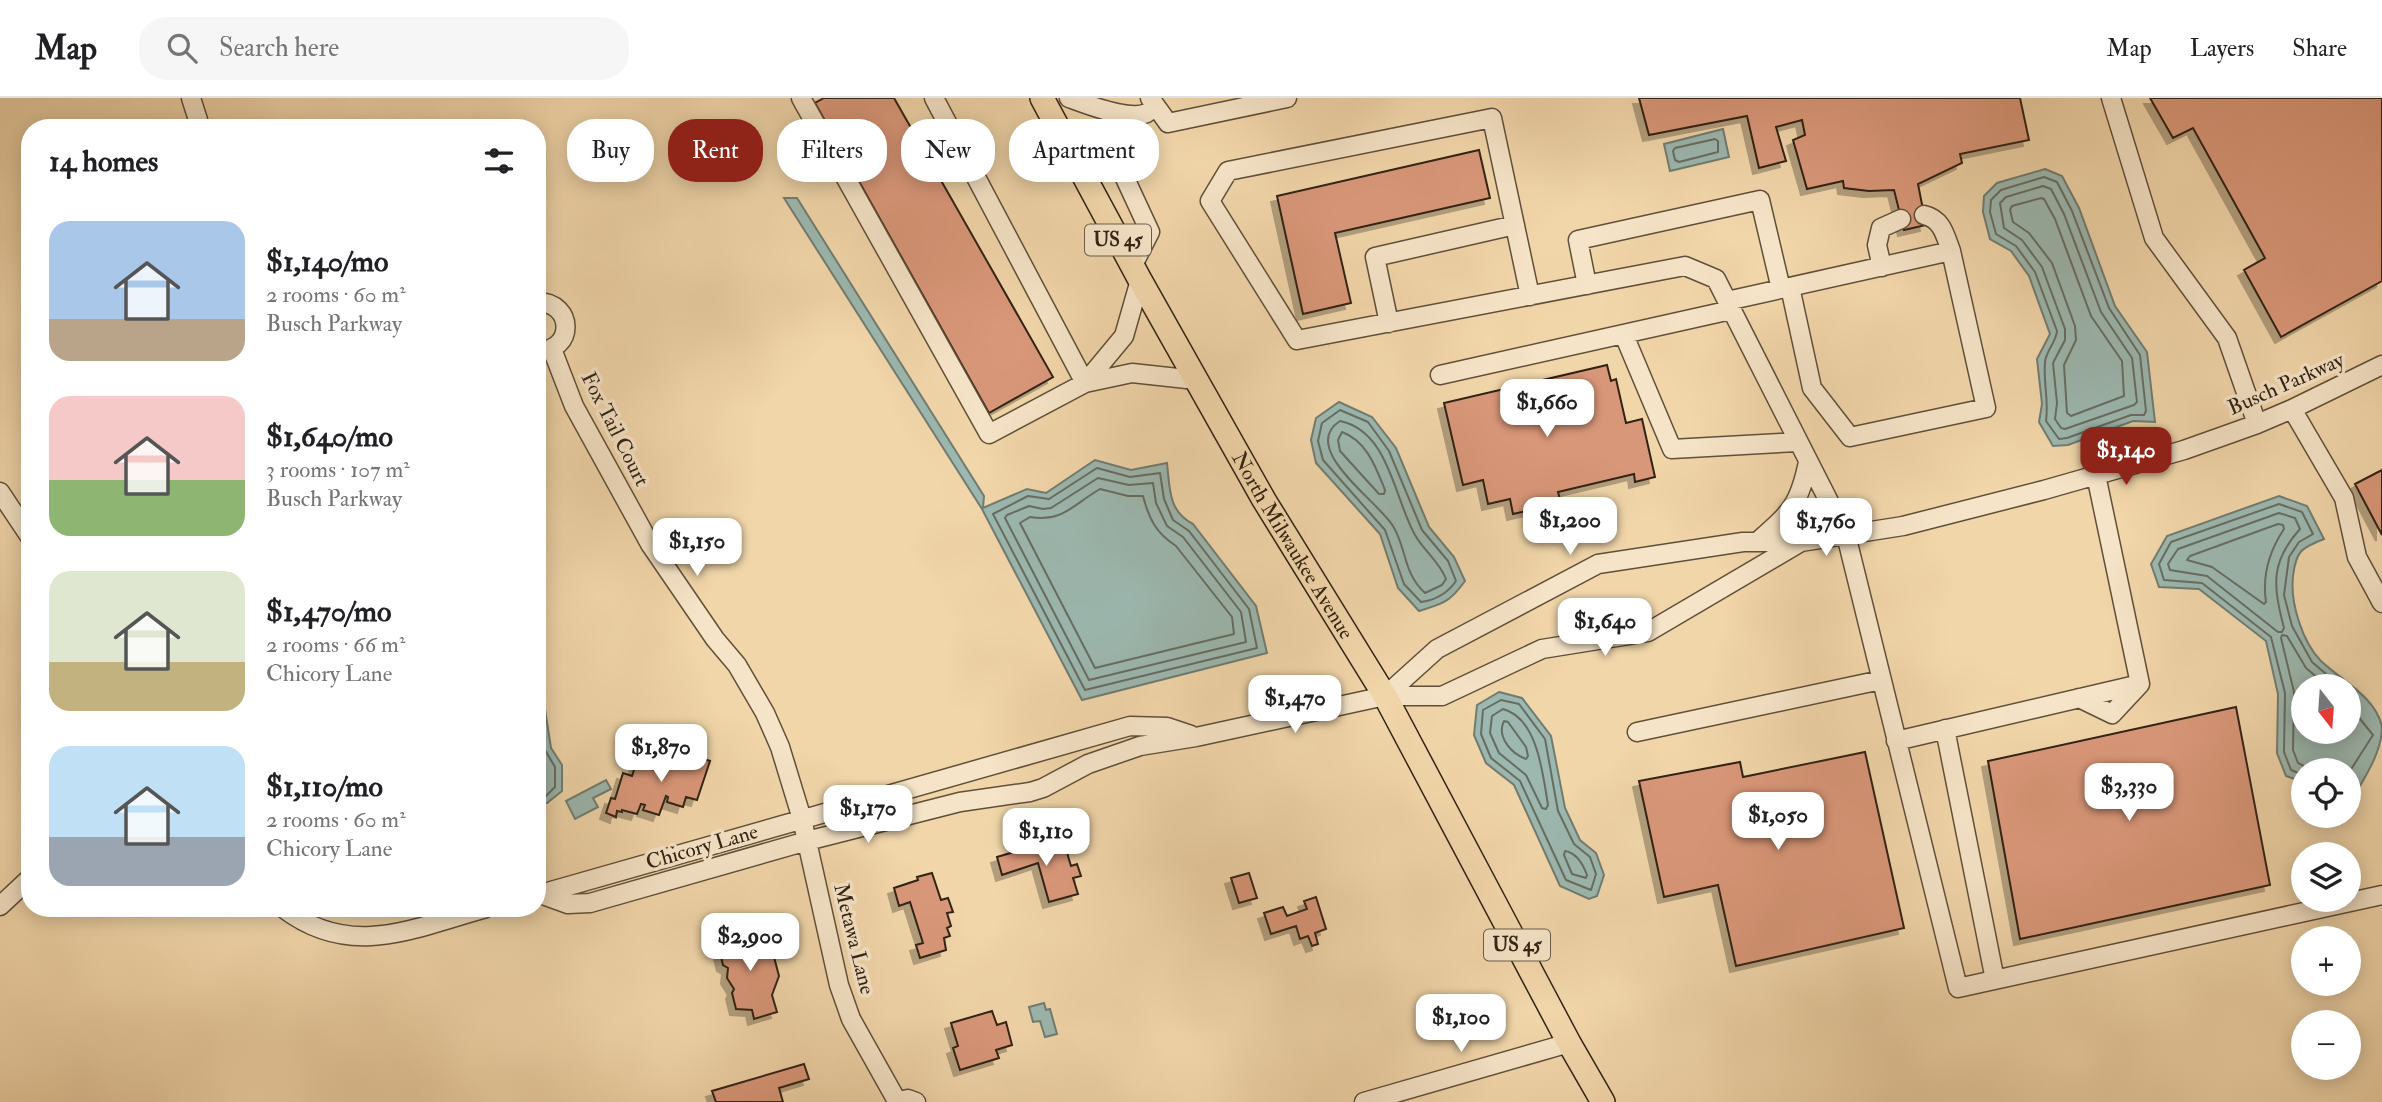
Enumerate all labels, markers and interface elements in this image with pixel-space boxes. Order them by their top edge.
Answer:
search box [139,17,629,80]
text: Map [35,28,97,69]
icon: search [163,29,201,67]
text: Search here [219,32,339,64]
text: Map [2107,33,2152,64]
text: Layers [2190,33,2254,64]
text: Share [2292,33,2347,64]
chip: Buy [567,119,654,182]
chip: Rent [668,119,763,182]
chip: Filters [777,119,887,182]
chip: New [901,119,995,182]
chip: Apartment [1009,119,1159,182]
icon: filters [480,142,518,180]
text: 14 homes [49,143,158,180]
road number: US 45 [1085,224,1151,256]
text: $1,140/mo [266,243,388,280]
icon: home [105,249,189,333]
text: 2 rooms · 60 m² [266,280,406,309]
text: Busch Parkway [266,309,402,338]
street label: Busch Parkway [2224,346,2349,422]
street label: Fox Tail Court [575,367,655,491]
pin: $1,660 [1490,380,1604,439]
text: $1,660 [1516,387,1578,416]
text: $1,640/mo [266,418,393,455]
icon: home [105,424,189,508]
pin: $1,140 [2069,428,2183,487]
text: $1,140 [2096,435,2156,464]
street label: North Milwaukee Avenue [1226,447,1360,644]
text: 3 rooms · 107 m² [266,455,410,484]
text: Busch Parkway [266,484,402,513]
pin: $1,200 [1513,498,1627,557]
pin: $1,760 [1769,498,1883,558]
text: $1,200 [1539,505,1601,534]
text: $1,760 [1796,506,1856,535]
pin: $1,150 [640,518,754,578]
text: $1,150 [669,526,725,555]
text: $1,470/mo [266,593,391,630]
pin: $1,640 [1548,598,1662,658]
icon: home [105,599,189,683]
text: $1,640 [1574,606,1636,635]
text: 2 rooms · 66 m² [266,630,405,659]
text: Chicory Lane [266,659,392,688]
north arrow [2291,674,2361,744]
map controls [2291,674,2361,1080]
pin: $1,470 [1238,676,1352,735]
text: $1,470 [1264,683,1326,712]
pin: $1,870 [604,724,718,784]
text: $1,870 [631,732,691,761]
button: locate [2291,758,2361,828]
pin: $3,330 [2072,764,2186,823]
text: $1,110/mo [266,768,383,805]
text: $3,330 [2101,771,2157,800]
icon: home [105,774,189,858]
pin: $1,170 [811,786,925,845]
pin: $1,050 [1721,792,1835,852]
text: $1,170 [839,793,897,822]
text: $1,050 [1748,800,1808,829]
text: 2 rooms · 60 m² [266,805,406,834]
pin: $1,110 [989,808,1103,868]
text: $1,110 [1019,816,1073,845]
street label: Chicory Lane [643,818,761,876]
text: Chicory Lane [266,834,392,863]
button: layers [2291,842,2361,912]
street label: Metawa Lane [827,881,881,997]
pin: $2,900 [693,914,807,973]
text: $2,900 [717,921,783,950]
button: + [2291,926,2361,996]
road number: US 45 [1484,930,1550,960]
pin: $1,100 [1404,995,1518,1054]
text: $1,100 [1432,1002,1490,1031]
button: − [2291,1010,2361,1080]

